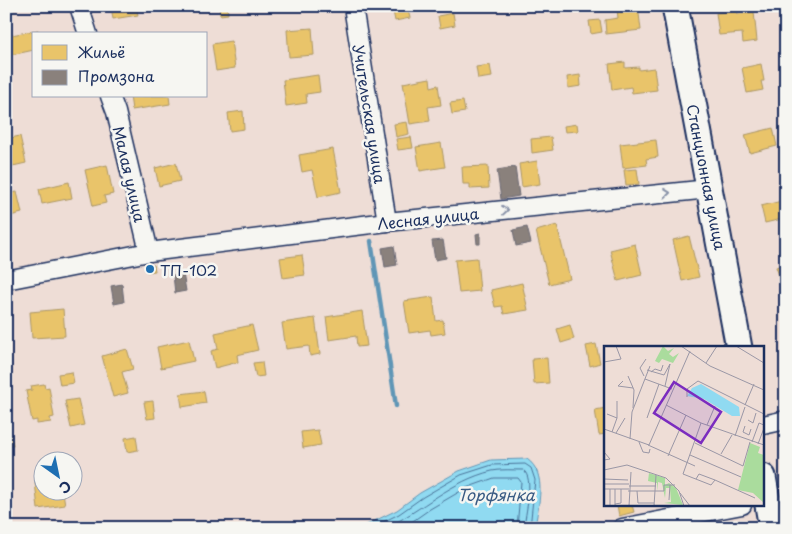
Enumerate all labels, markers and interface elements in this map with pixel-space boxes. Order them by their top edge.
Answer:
legend [32,32,208,98]
text: Жильё [77,40,125,63]
street label: Учительская улица [348,43,392,186]
text: Промзона [78,64,155,87]
street label: Станционная улица [682,102,733,252]
street label: Малая улица [108,124,152,225]
one-way arrow [663,188,671,199]
street label: Лесная улица [376,201,480,235]
one-way arrow [501,205,509,216]
place label: ТП-102 [160,258,217,281]
marker: ТП-102 [144,263,156,275]
inset map [604,346,764,506]
north arrow [32,452,82,502]
text: С [55,476,75,499]
water label: Торфянка [457,482,536,506]

